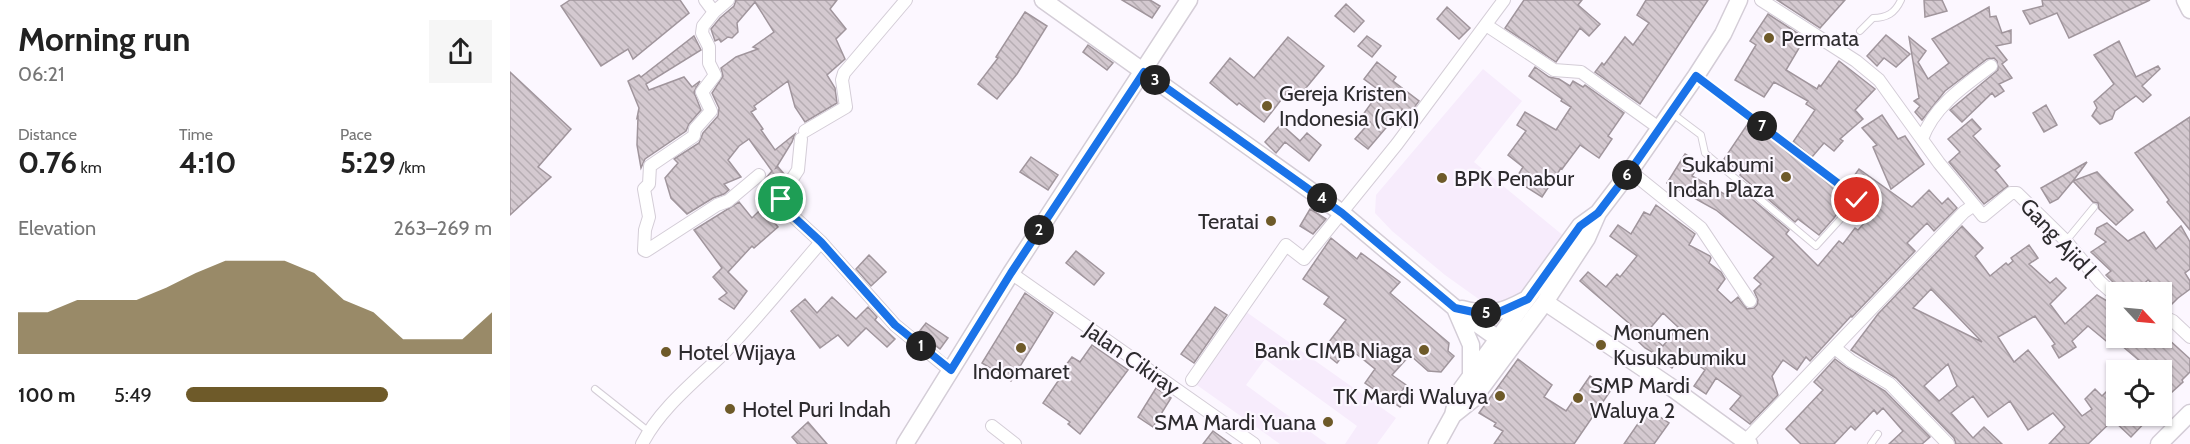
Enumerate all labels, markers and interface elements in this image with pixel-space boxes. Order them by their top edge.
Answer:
text: Morning run [18,19,190,59]
button: share [429,20,492,83]
place label: Permata [1781,25,1860,52]
marker: Permata [1762,31,1776,45]
text: 06:21 [18,62,64,86]
pin: 3 [1140,65,1170,95]
text: 3 [1151,70,1159,89]
place label: Gereja Kristen Indonesia (GKI) [1279,80,1420,132]
marker: Gereja Kristen Indonesia (GKI) [1260,99,1274,113]
pin: 7 [1747,111,1777,141]
text: 7 [1758,116,1766,135]
text: Distance [18,125,77,144]
text: Time [179,125,213,144]
text: Pace [340,125,372,144]
text: 0.76 [18,144,77,181]
text: 4:10 [179,144,237,181]
text: 5:29 [340,144,396,181]
place label: Sukabumi Indah Plaza [1667,151,1774,203]
text: km [77,158,102,177]
text: /km [396,158,425,177]
pin: 6 [1612,160,1642,190]
place label: BPK Penabur [1454,165,1574,192]
text: 6 [1623,165,1632,184]
marker: Sukabumi Indah Plaza [1779,170,1793,184]
marker: BPK Penabur [1435,171,1449,185]
pin [755,173,806,224]
pin [1831,174,1882,225]
icon: arrive [764,182,797,215]
pin: 4 [1307,183,1337,213]
icon: check [1840,183,1873,216]
text: 4 [1317,188,1327,207]
street label: Gang Ajid l [2014,193,2102,284]
place label: Teratai [1198,208,1259,235]
marker: Teratai [1264,214,1278,228]
pin: 2 [1024,215,1054,245]
text: Elevation [18,216,96,240]
text: 263–269 m [394,216,492,240]
text: 2 [1035,220,1043,239]
north arrow [2106,282,2172,348]
map controls [2106,282,2172,426]
pin: 5 [1471,298,1501,328]
text: 5 [1482,303,1490,322]
street label: Jalan Cikiray [1078,316,1185,402]
place label: Monumen Kusukabumiku [1613,319,1746,371]
pin: 1 [906,331,936,361]
text: 1 [918,336,924,355]
place label: Bank CIMB Niaga [1254,337,1412,364]
marker: Monumen Kusukabumiku [1594,338,1608,352]
place label: Hotel Wijaya [678,339,796,366]
marker: Indomaret [1014,341,1028,355]
marker: Bank CIMB Niaga [1417,343,1431,357]
marker: Hotel Wijaya [659,345,673,359]
place label: Indomaret [972,358,1070,385]
button: locate [2106,360,2172,426]
place label: SMP Mardi Waluya 2 [1590,372,1690,424]
text: 100 m [18,383,76,407]
text: 5:49 [114,383,152,407]
place label: TK Mardi Waluya [1333,383,1488,410]
marker: TK Mardi Waluya [1493,389,1507,403]
marker: SMP Mardi Waluya 2 [1571,391,1585,405]
place label: Hotel Puri Indah [742,396,891,423]
marker: Hotel Puri Indah [723,402,737,416]
place label: SMA Mardi Yuana [1154,409,1316,436]
marker: SMA Mardi Yuana [1321,415,1335,429]

